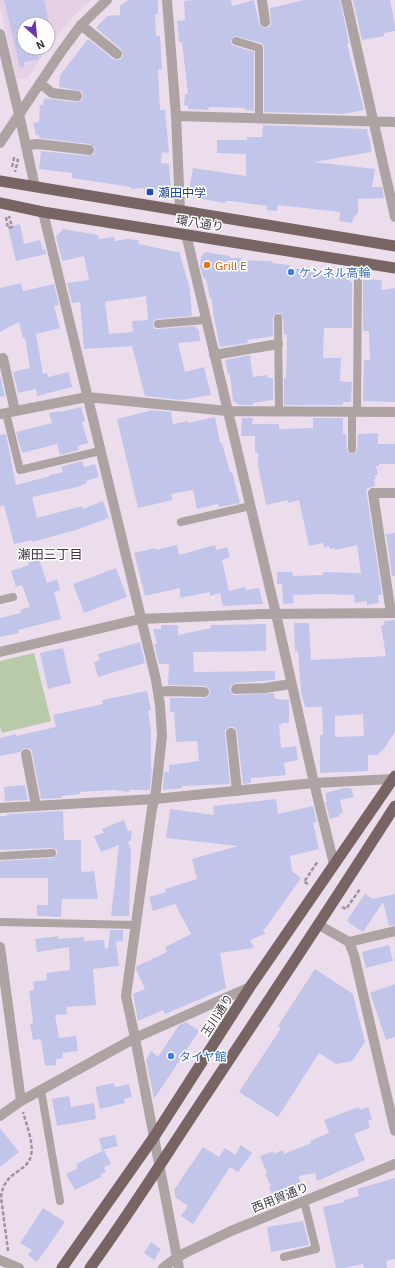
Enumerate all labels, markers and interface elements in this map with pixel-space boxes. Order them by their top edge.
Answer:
north arrow [16,16,56,56]
text: N [34,37,47,53]
place label: 瀬田中学 [158,185,206,200]
marker: 瀬田中学 [145,187,155,197]
street label: 環八通り [175,212,225,234]
place label: Grill E [215,258,247,273]
marker: Grill E [202,260,212,270]
place label: ケンネル高輪 [299,265,370,280]
marker: ケンネル高輪 [286,267,296,277]
district label: 瀬田三丁目 [17,546,83,563]
street label: 玉川通り [198,991,236,1039]
place label: タイヤ館 [179,1049,227,1064]
marker: タイヤ館 [166,1051,176,1061]
street label: 西用賀通り [249,1179,311,1215]

